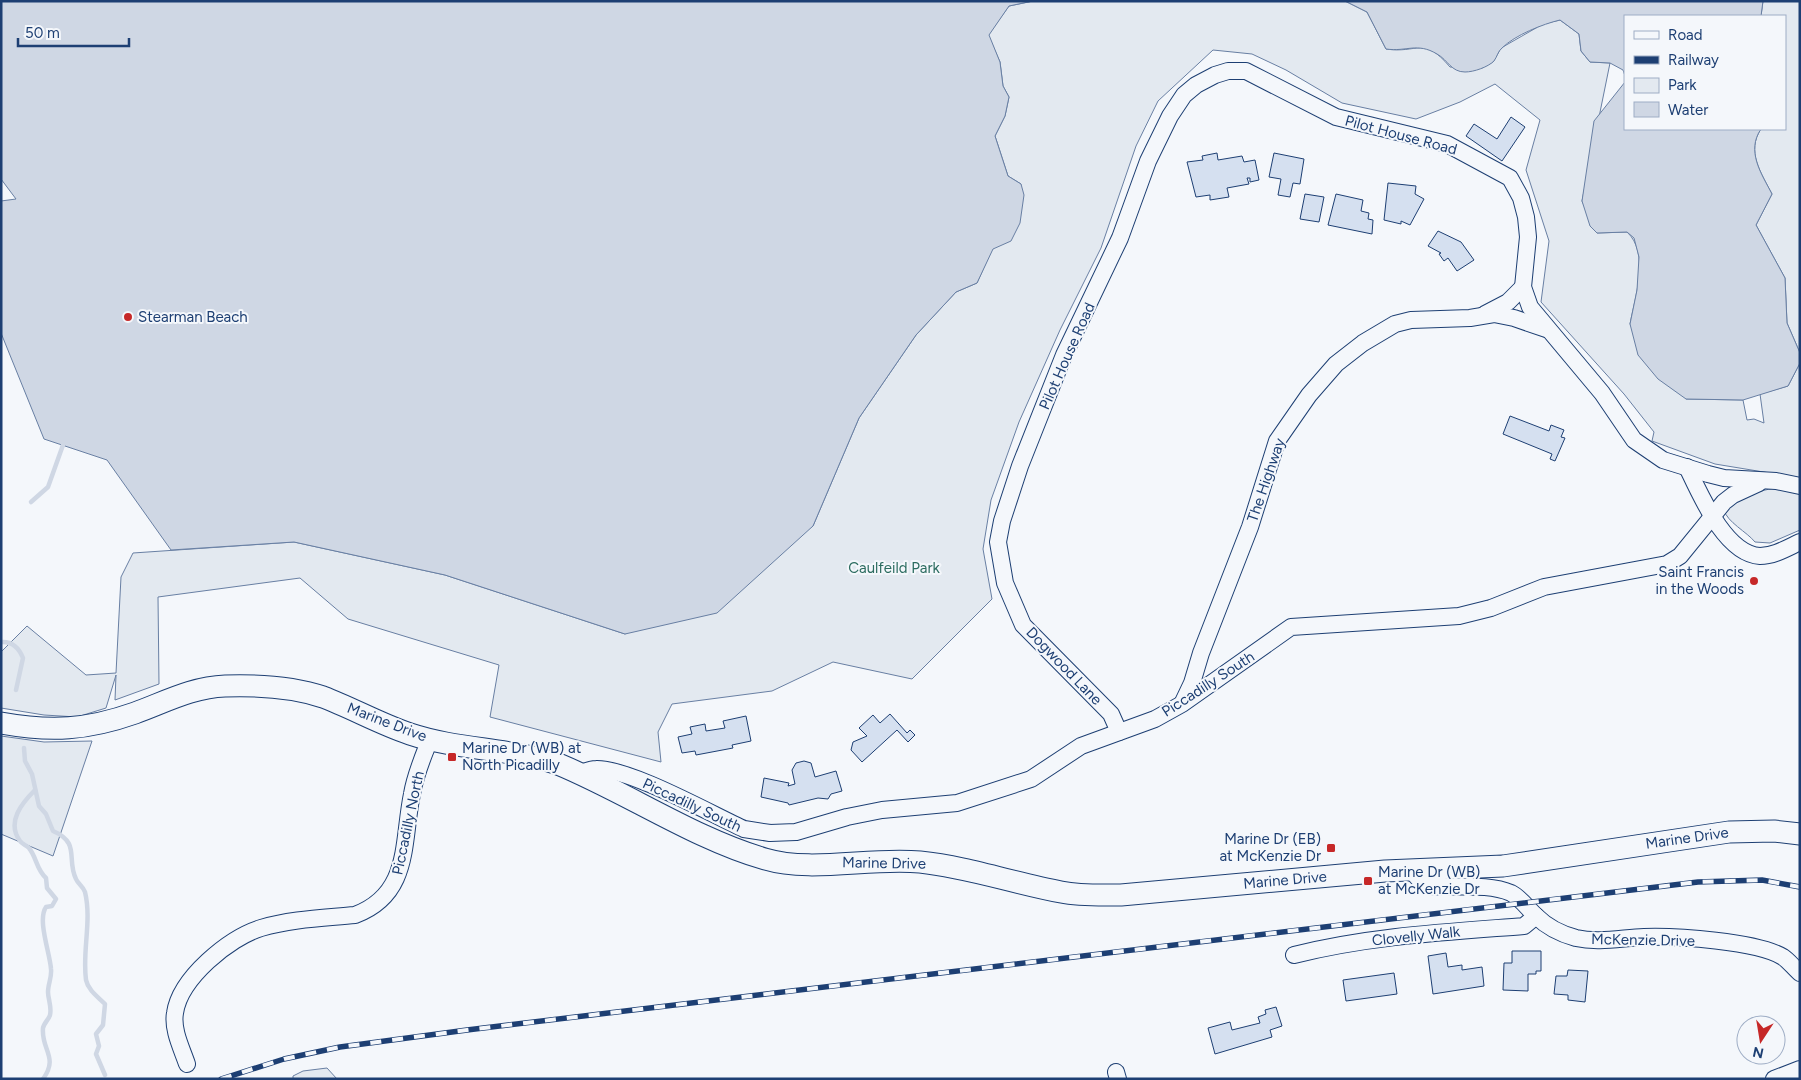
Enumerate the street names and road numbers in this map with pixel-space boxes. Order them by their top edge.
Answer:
street label: Pilot House Road [1343,111,1459,159]
street label: Pilot House Road [1035,300,1099,412]
street label: The Highway [1243,436,1289,524]
street label: Dogwood Lane [1022,623,1106,709]
street label: Piccadilly South [1158,647,1258,721]
street label: Marine Drive [345,699,429,745]
street label: Piccadilly North [388,769,428,877]
street label: Piccadilly South [640,774,744,836]
street label: Marine Drive [1644,823,1730,853]
street label: Marine Drive [842,853,926,873]
street label: Marine Drive [1242,867,1328,893]
street label: Clovelly Walk [1371,922,1462,950]
street label: McKenzie Drive [1591,930,1695,950]

